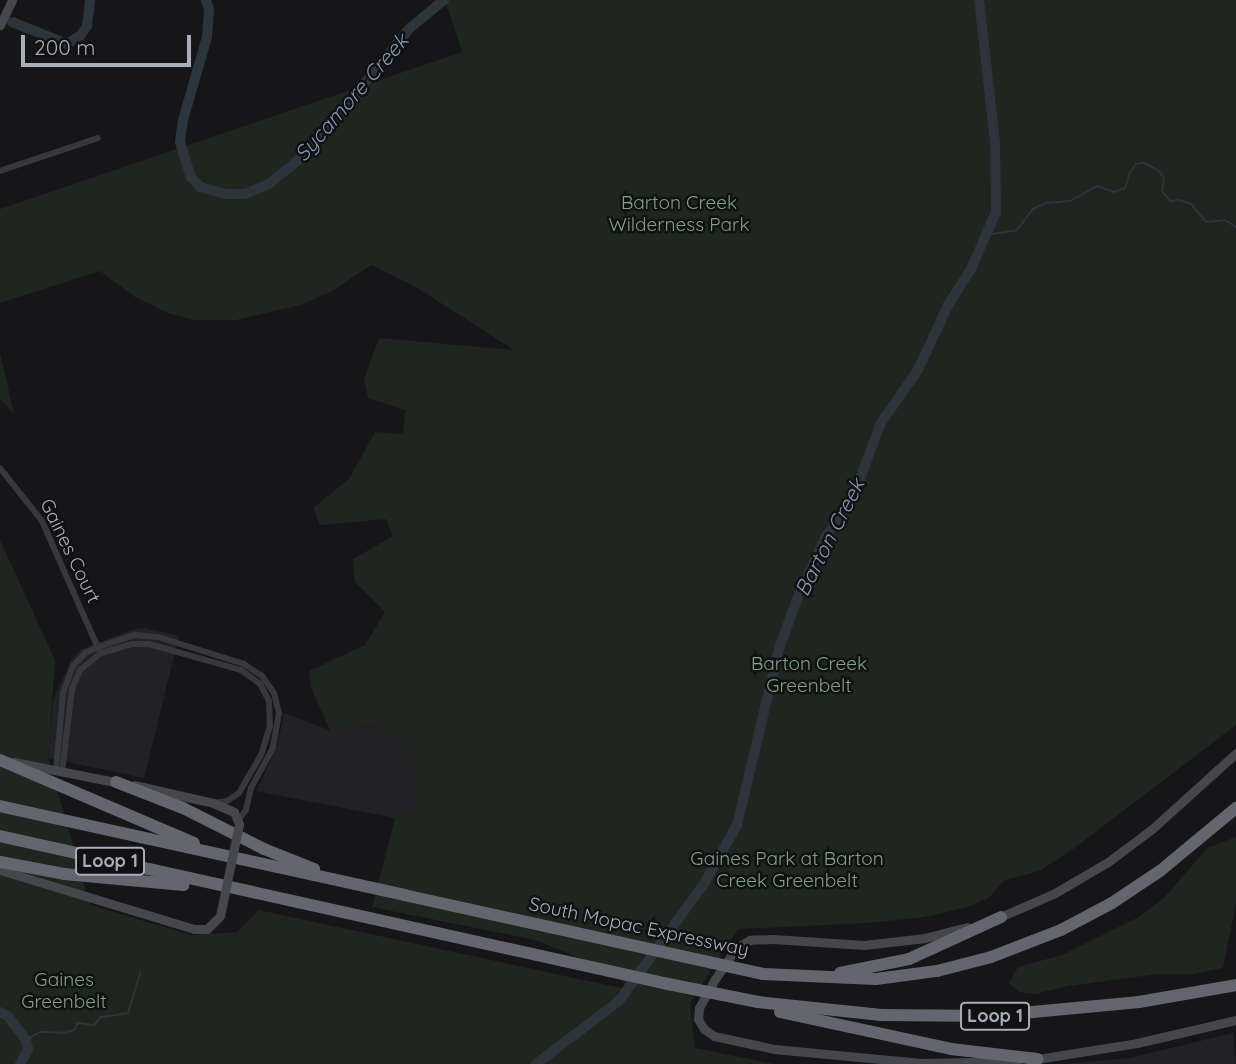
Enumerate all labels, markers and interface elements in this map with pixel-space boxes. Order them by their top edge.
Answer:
scale bar [24,21,194,65]
water label: Sycamore Creek [289,28,413,166]
text: 200 m [34,34,96,60]
park label: Barton Creek Wilderness Park [608,192,750,236]
water label: Barton Creek [789,474,869,600]
street label: Gaines Court [35,495,105,607]
park label: Barton Creek Greenbelt [751,653,867,697]
road number: Loop 1 [75,846,145,876]
park label: Gaines Park at Barton Creek Greenbelt [690,848,884,892]
street label: South Mopac Expressway [527,893,751,961]
park label: Gaines Greenbelt [21,969,107,1013]
road number: Loop 1 [960,1001,1030,1030]

